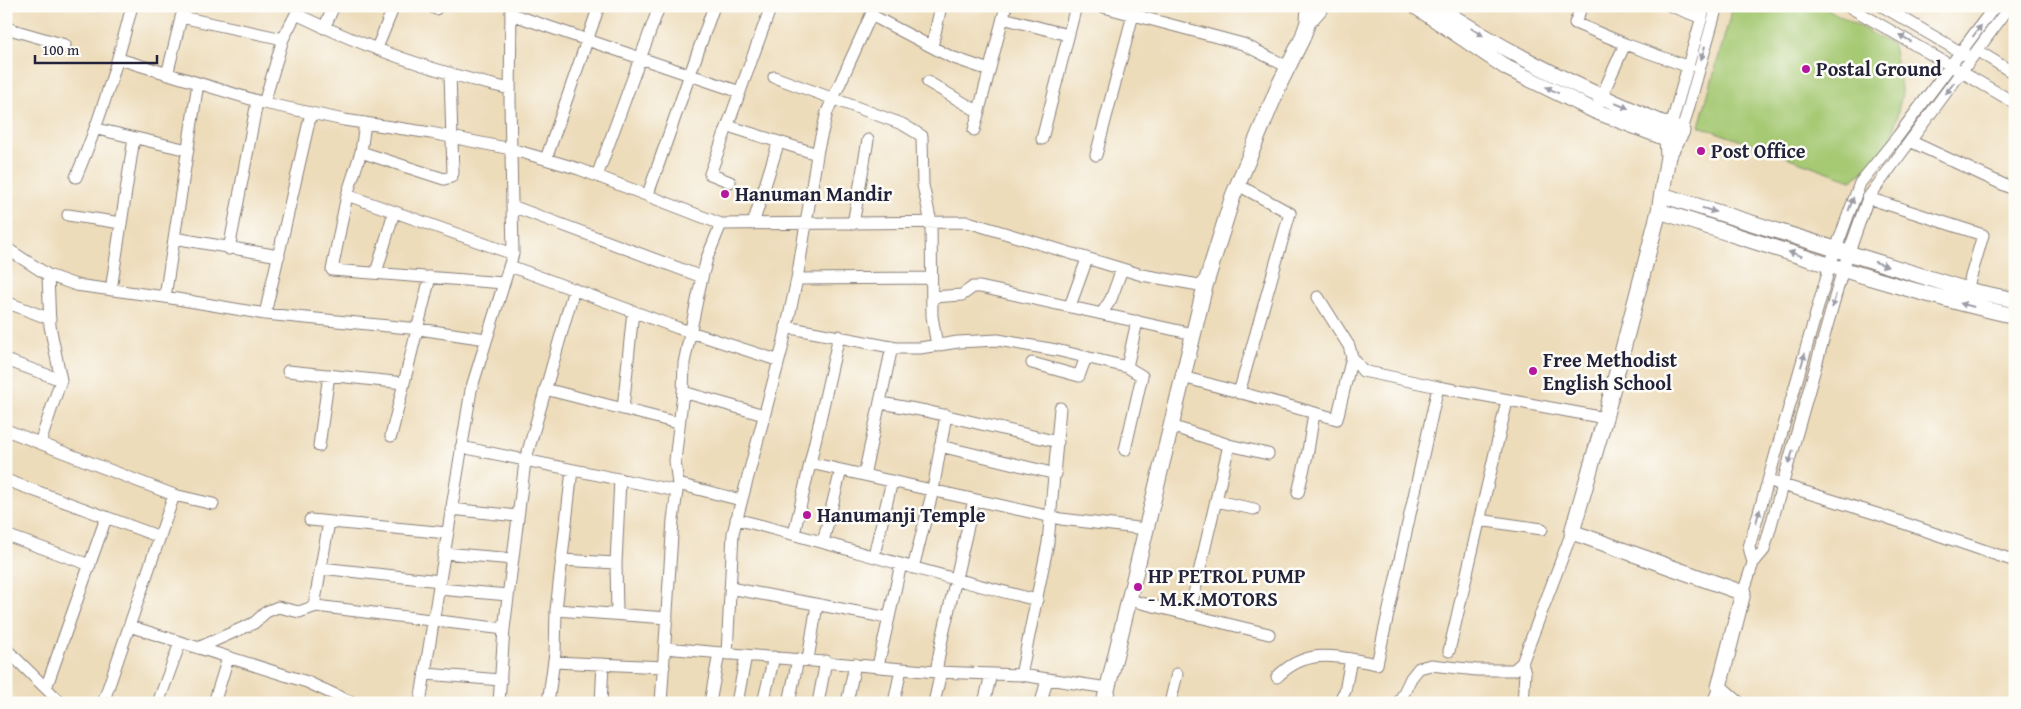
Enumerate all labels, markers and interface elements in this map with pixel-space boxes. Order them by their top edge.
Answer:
one-way arrow [1972,24,1982,38]
one-way arrow [1471,28,1484,37]
scale bar [35,32,158,64]
one-way arrow [1898,34,1911,43]
text: 100 m [42,39,80,60]
one-way arrow [1699,46,1707,61]
place label: Postal Ground [1816,54,1942,83]
marker: Postal Ground [1800,63,1812,75]
one-way arrow [1945,81,1955,95]
one-way arrow [1545,86,1559,94]
one-way arrow [1615,102,1630,110]
place label: Post Office [1711,136,1806,165]
marker: Post Office [1695,145,1707,157]
place label: Hanuman Mandir [735,179,892,208]
marker: Hanuman Mandir [719,188,731,200]
one-way arrow [1847,196,1855,211]
one-way arrow [1702,206,1717,214]
one-way arrow [1787,249,1802,257]
one-way arrow [1873,260,1888,268]
one-way arrow [1830,293,1838,308]
one-way arrow [1960,300,1975,308]
place label: Free Methodist English School [1543,345,1678,397]
one-way arrow [1800,352,1808,367]
marker: Free Methodist English School [1527,365,1539,377]
one-way arrow [1787,450,1795,465]
place label: Hanumanji Temple [817,500,986,529]
one-way arrow [1755,508,1763,523]
marker: Hanumanji Temple [801,509,813,521]
place label: HP PETROL PUMP - M.K.MOTORS [1148,561,1306,613]
marker: HP PETROL PUMP - M.K.MOTORS [1132,581,1144,593]

